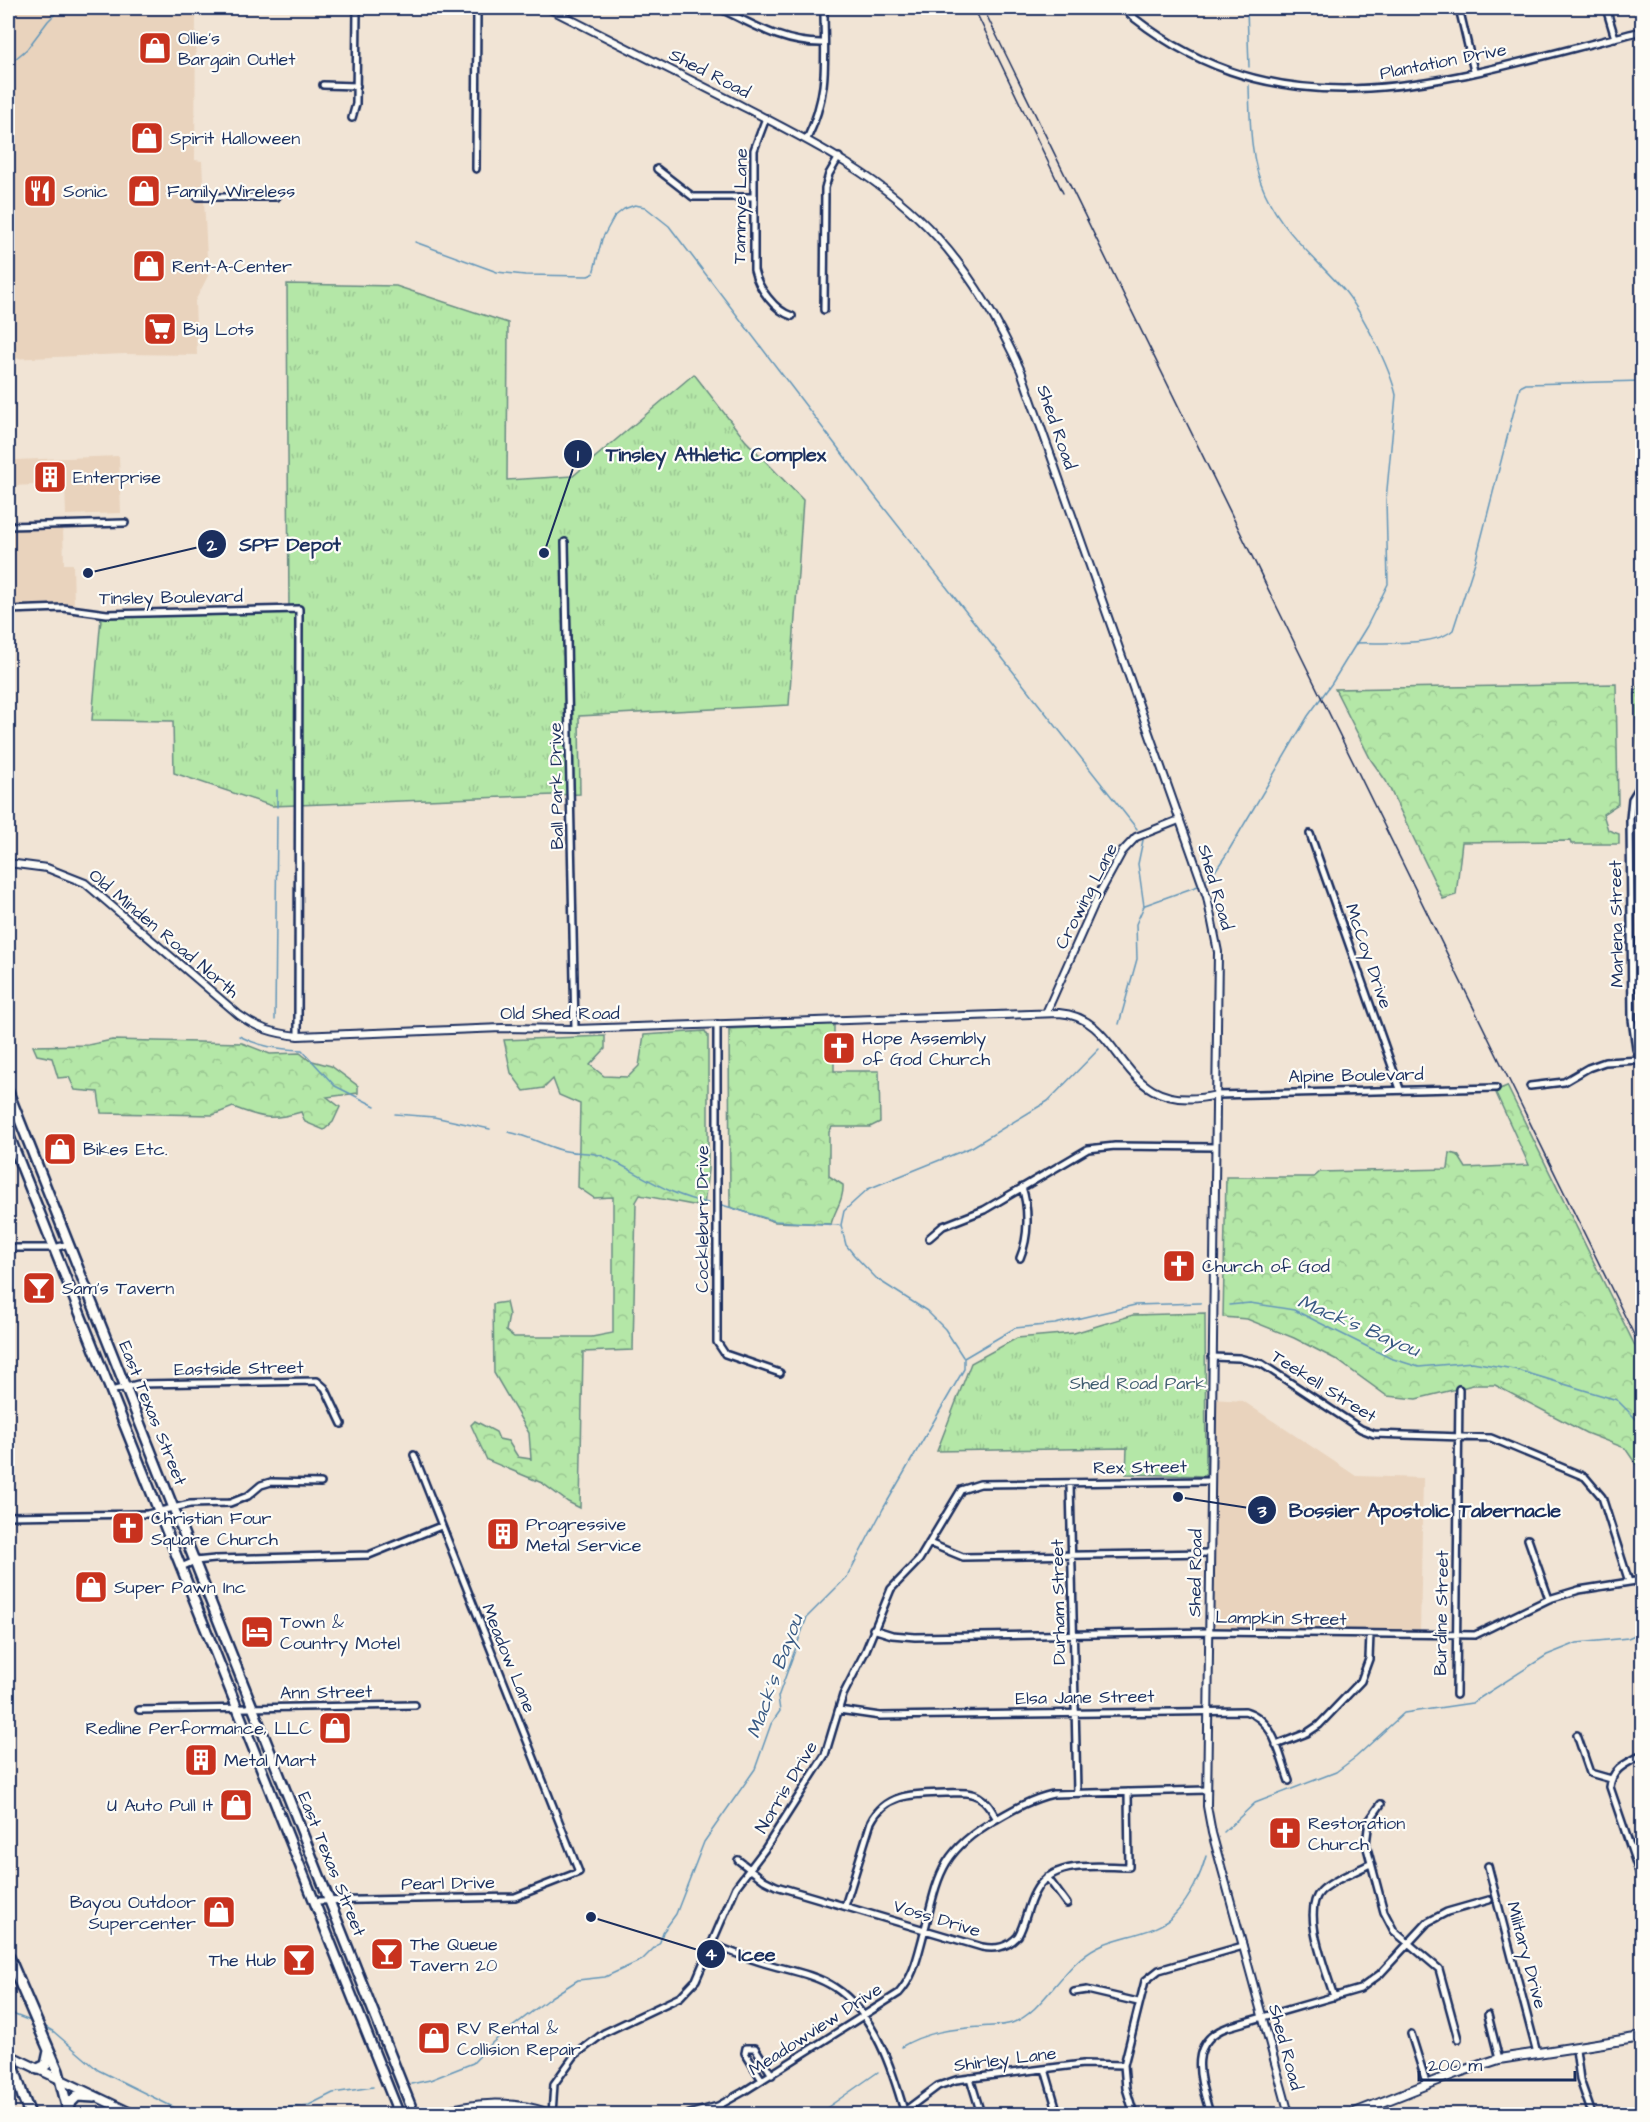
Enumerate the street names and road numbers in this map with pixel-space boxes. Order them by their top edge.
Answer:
street label: Plantation Drive [1378,37,1509,86]
street label: Shed Road [665,42,755,105]
street label: Tammye Lane [727,148,755,264]
street label: Shed Road [1030,381,1083,473]
street label: Tinsley Boulevard [99,584,243,612]
street label: Ball Park Drive [543,722,570,850]
street label: Crowing Lane [1049,839,1125,954]
street label: Shed Road [1191,841,1240,933]
street label: Marlena Street [1603,859,1630,988]
street label: Old Minden Road North [83,863,244,1004]
street label: McCoy Drive [1338,900,1398,1013]
street label: Old Shed Road [500,1001,620,1026]
street label: Alpine Boulevard [1288,1062,1424,1089]
street label: Cockleburr Drive [690,1145,715,1293]
street label: East Texas Street [112,1337,193,1490]
street label: Teekell Street [1266,1344,1382,1429]
street label: Eastside Street [174,1355,305,1382]
street label: Rex Street [1093,1454,1188,1481]
street label: Shed Road [1182,1529,1209,1617]
street label: Durham Street [1045,1538,1072,1665]
street label: Burdine Street [1428,1549,1455,1676]
street label: Meadow Lane [475,1600,542,1717]
street label: Lampkin Street [1215,1605,1348,1632]
street label: Ann Street [280,1679,373,1706]
street label: Elsa Jane Street [1015,1684,1155,1711]
street label: Norris Drive [749,1736,824,1838]
street label: East Texas Street [291,1788,372,1941]
street label: Pearl Drive [401,1870,495,1897]
street label: Voss Drive [890,1893,984,1944]
street label: Military Drive [1499,1899,1553,2012]
street label: Meadowview Drive [744,1977,887,2082]
street label: Shed Road [1262,2001,1309,2093]
street label: Shirley Lane [952,2041,1058,2079]

